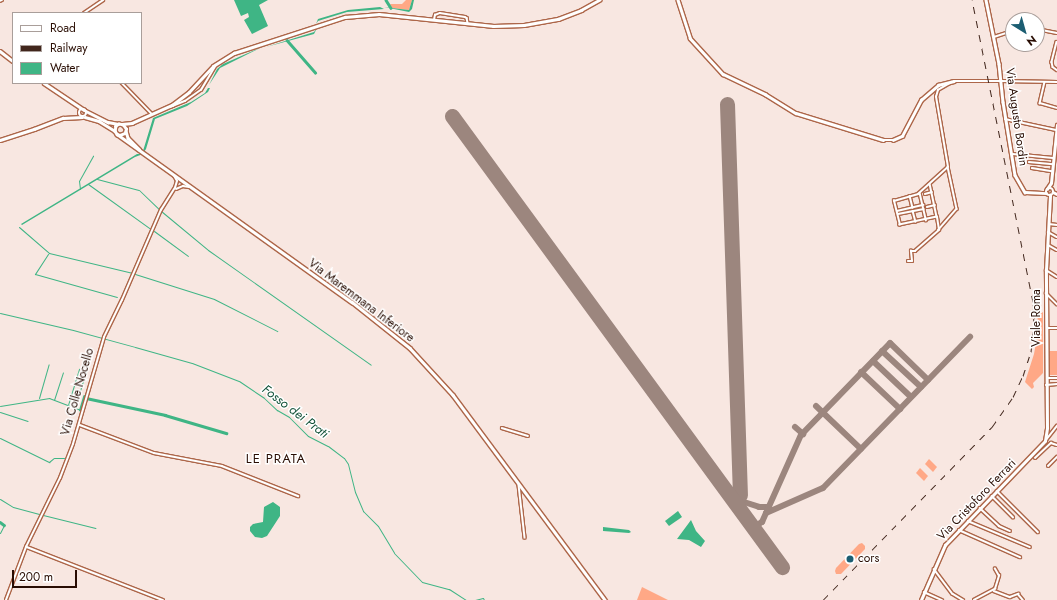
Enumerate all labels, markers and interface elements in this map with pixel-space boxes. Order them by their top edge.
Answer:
legend [12,12,142,84]
north arrow [1005,12,1045,52]
text: Road [50,19,76,37]
text: N [1023,32,1040,50]
text: Railway [50,39,88,57]
text: Water [50,59,80,77]
street label: Via Augusto Bordin [1002,67,1030,167]
street label: Via Maremmana Inferiore [305,256,417,346]
street label: Viale Roma [1030,289,1044,347]
street label: Via Colle Nocello [59,347,97,437]
water label: Fosso dei Prati [259,382,331,442]
district label: LE PRATA [246,451,306,467]
street label: Via Cristoforo Ferrari [935,456,1019,544]
place label: cors [858,552,879,566]
marker: cors [845,554,855,564]
scale bar [14,562,79,588]
text: 200 m [19,568,53,586]

